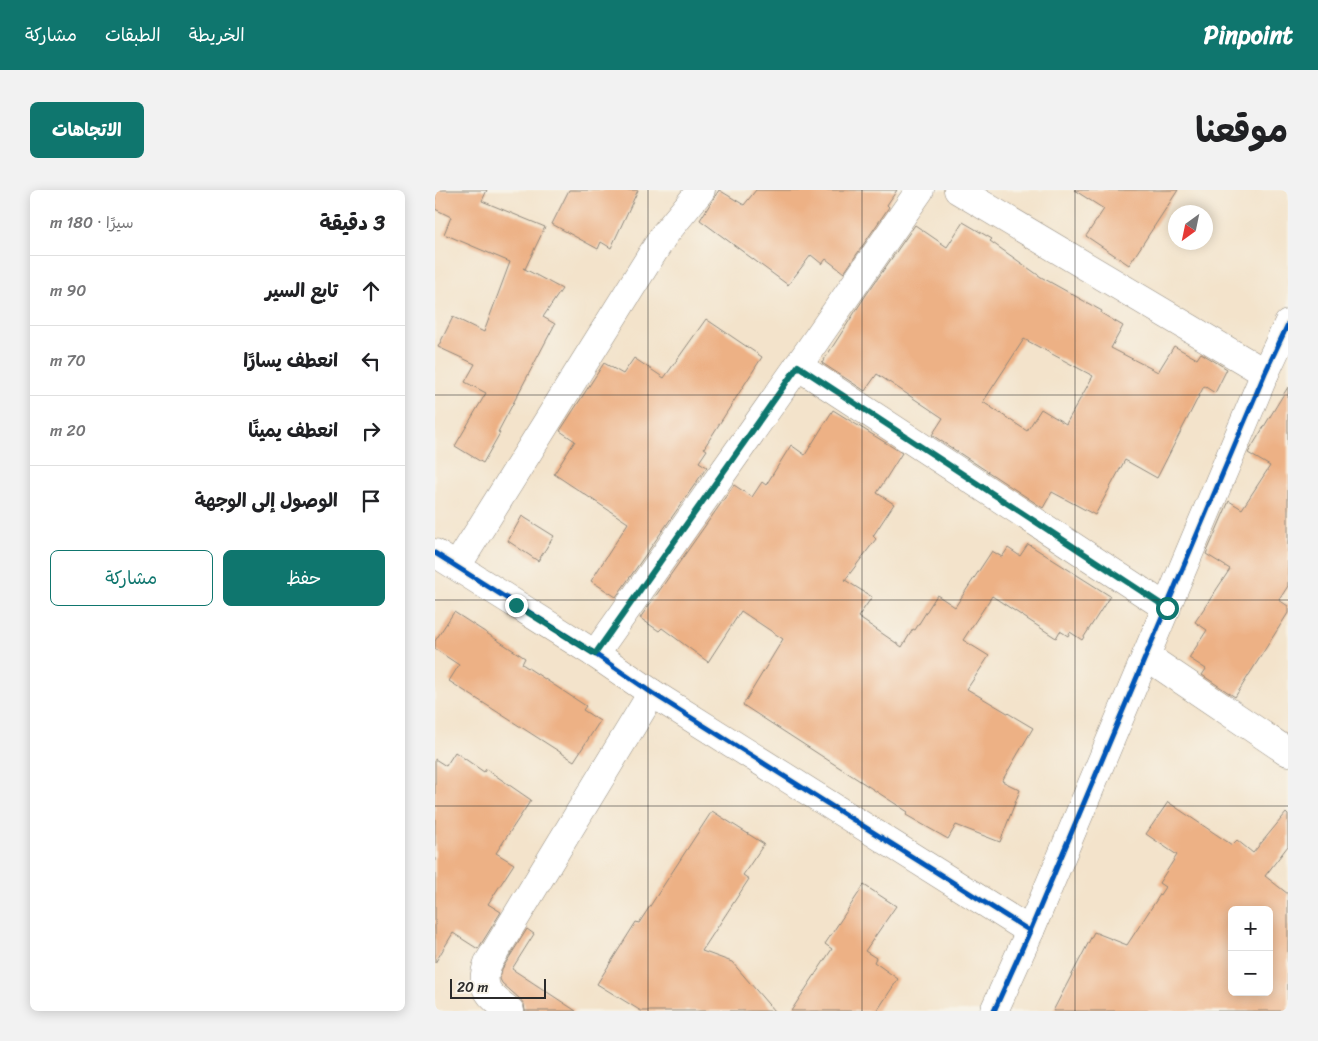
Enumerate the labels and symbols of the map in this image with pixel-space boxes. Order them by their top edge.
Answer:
north arrow [1168,205,1213,250]
route end [505,594,528,617]
route start [1156,597,1179,620]
scale bar [450,976,546,999]

